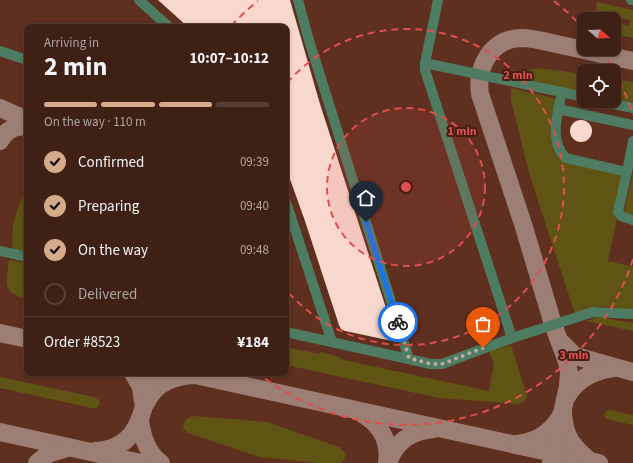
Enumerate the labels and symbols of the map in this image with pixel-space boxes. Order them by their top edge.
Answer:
north arrow [577,12,621,56]
text: 2 min [503,67,533,84]
text: 1 min [447,123,477,140]
centre of rings [399,180,413,194]
pin [349,181,383,222]
courier [378,302,418,342]
pin [466,307,500,348]
text: 3 min [559,347,589,364]

